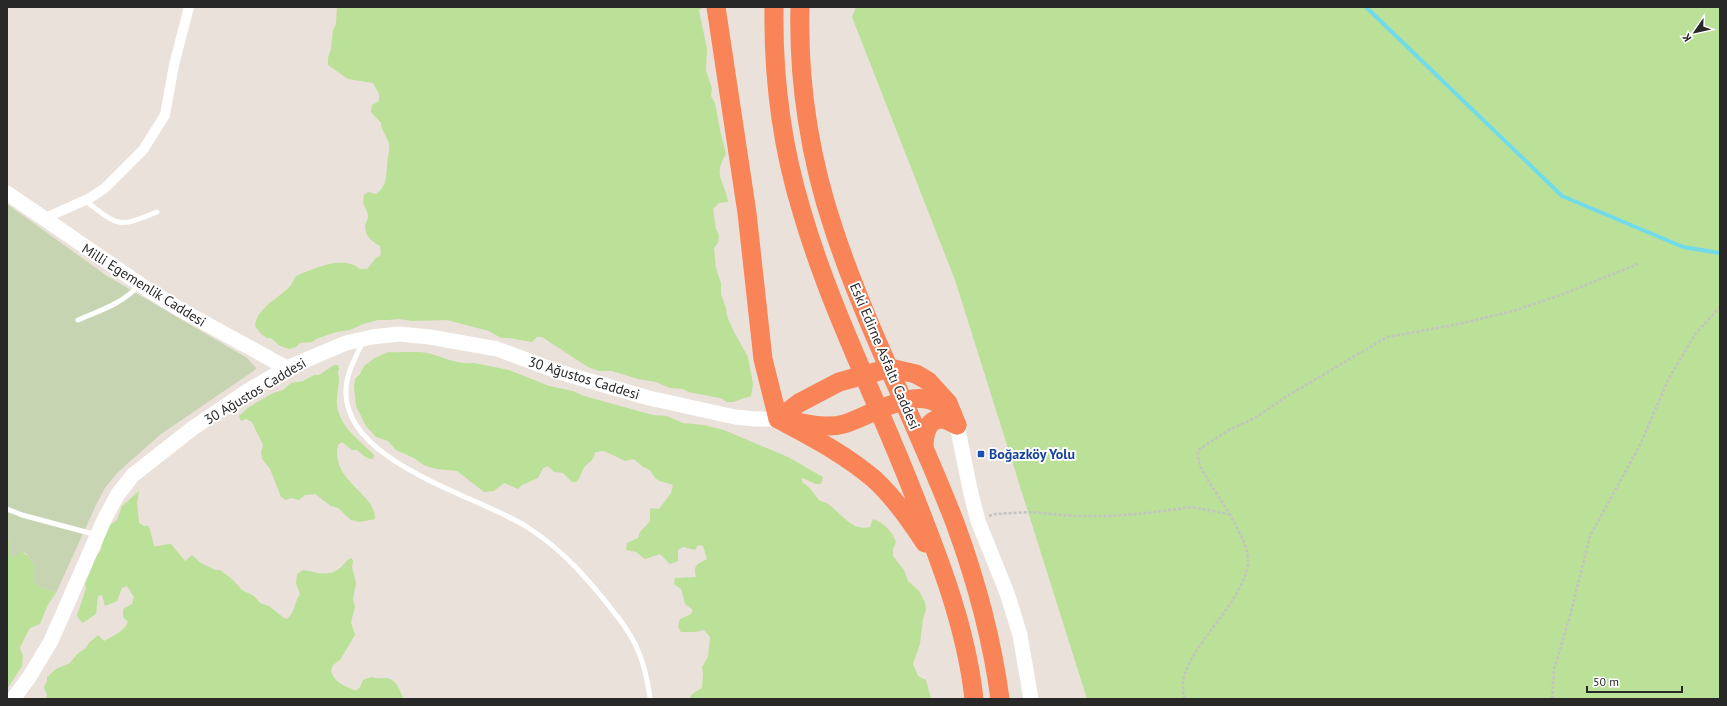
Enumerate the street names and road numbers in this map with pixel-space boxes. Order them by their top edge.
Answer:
street label: Milli Egemenlik Caddesi [79,239,209,331]
street label: Eski Edirne Asfaltı Caddesi [846,280,924,432]
street label: 30 Ağustos Caddesi [526,352,642,404]
street label: 30 Ağustos Caddesi [201,353,309,429]

